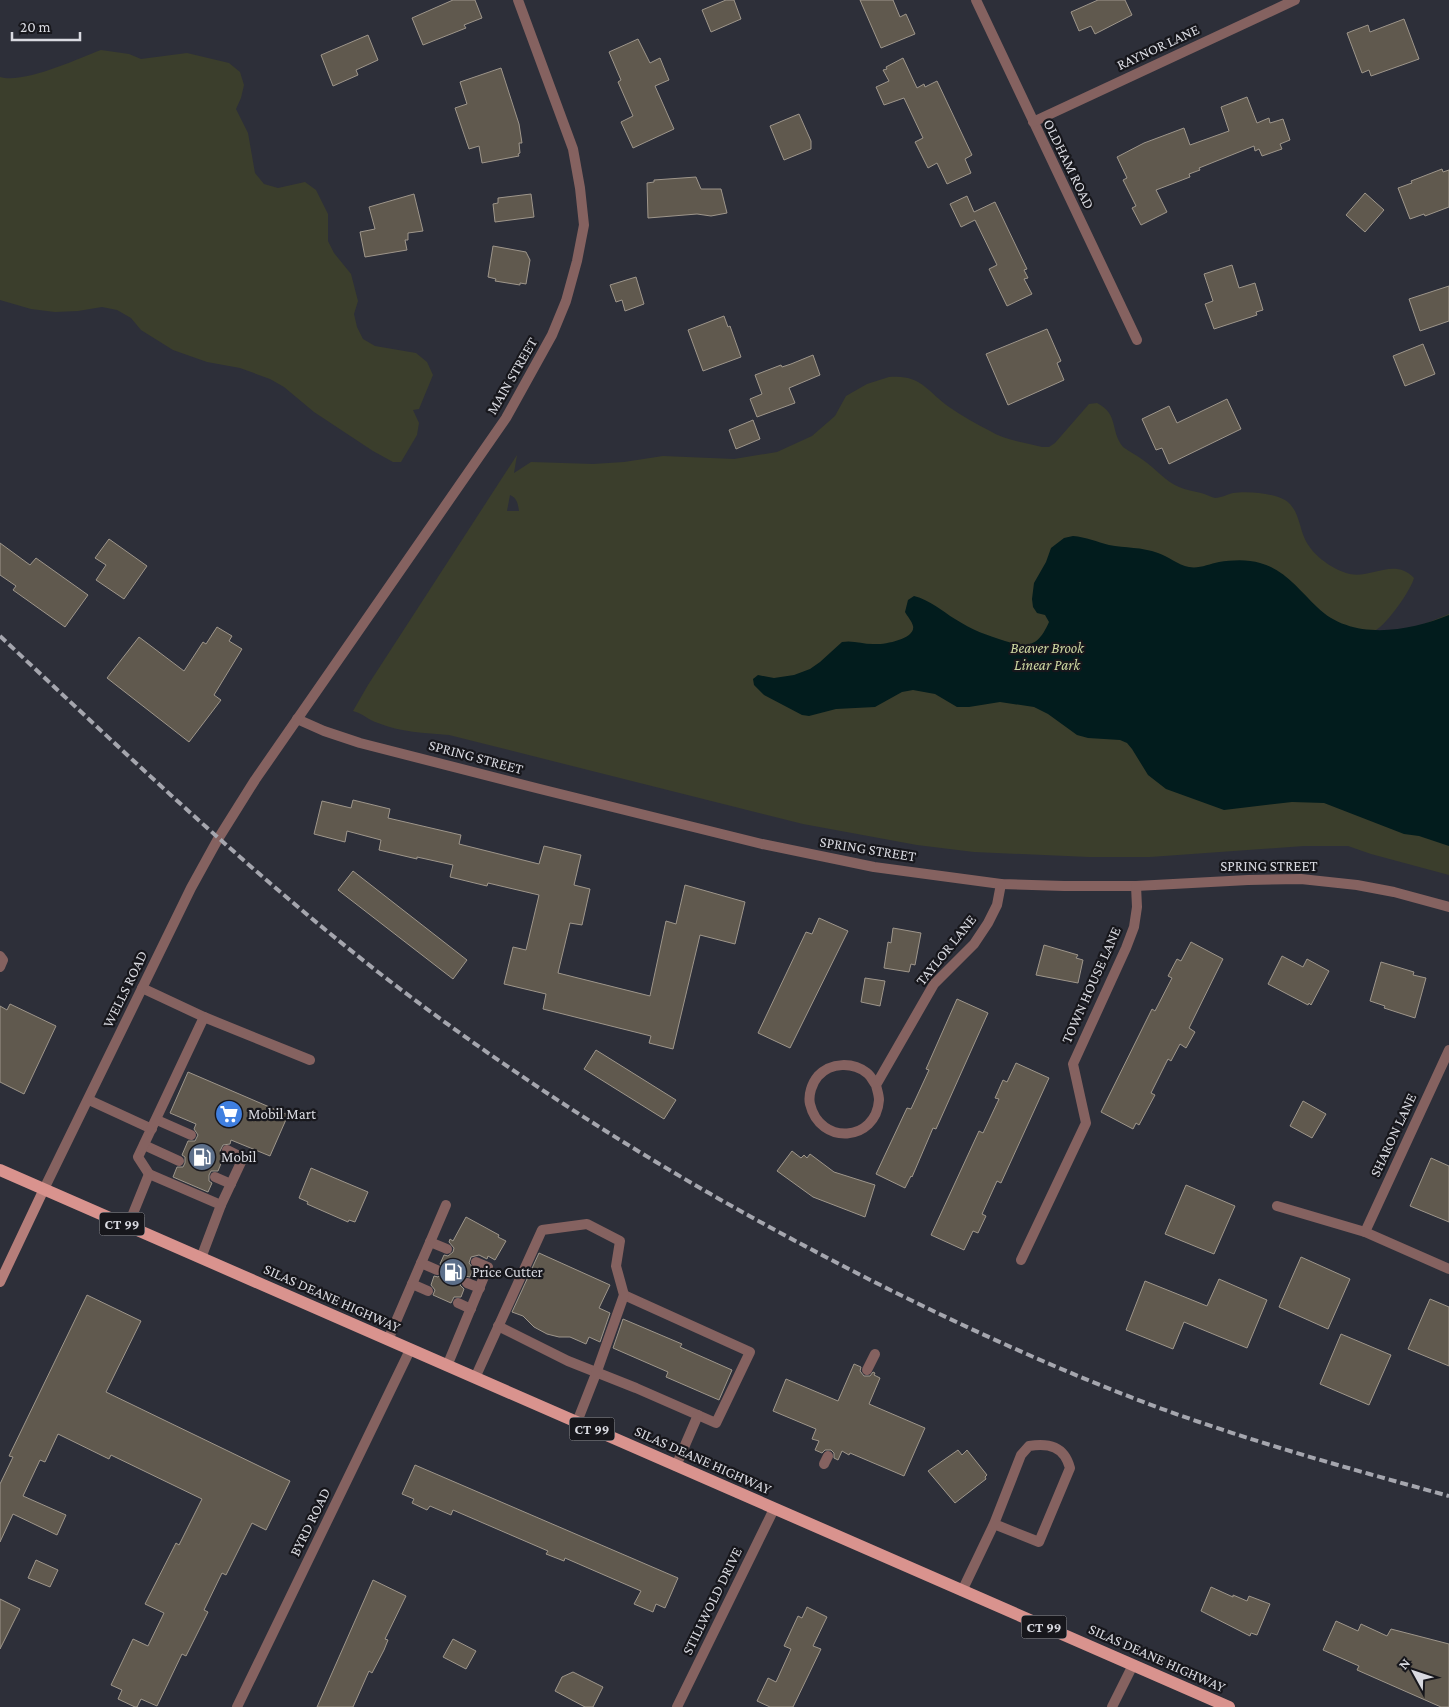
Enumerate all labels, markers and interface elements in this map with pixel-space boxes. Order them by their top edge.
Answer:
scale bar [12,10,80,42]
text: 20 m [20,19,51,35]
street label: RAYNOR LANE [1114,21,1202,73]
street label: OLDHAM ROAD [1040,117,1098,211]
street label: MAIN STREET [484,335,540,417]
park label: Beaver Brook Linear Park [1010,640,1085,673]
street label: SPRING STREET [427,737,525,777]
street label: SPRING STREET [819,833,917,865]
street label: SPRING STREET [1220,858,1318,874]
street label: TAYLOR LANE [913,911,979,989]
street label: TOWN HOUSE LANE [1058,924,1124,1046]
street label: WELLS ROAD [100,948,150,1030]
street label: SHARON LANE [1367,1091,1419,1179]
supermarket icon: Mobil Mart [214,1099,244,1129]
place label: Mobil Mart [248,1106,317,1122]
fuel station icon: Mobil [187,1142,217,1172]
place label: Mobil [221,1149,257,1165]
road number: CT 99 [100,1212,144,1236]
fuel station icon: Price Cutter [438,1257,468,1287]
street label: SILAS DEANE HIGHWAY [261,1261,403,1335]
place label: Price Cutter [472,1264,543,1280]
road number: CT 99 [570,1418,614,1440]
street label: SILAS DEANE HIGHWAY [632,1423,774,1497]
street label: BYRD ROAD [287,1485,333,1559]
street label: STILLWOLD DRIVE [679,1545,745,1657]
road number: CT 99 [1022,1615,1066,1638]
street label: SILAS DEANE HIGHWAY [1086,1621,1228,1695]
north arrow [1389,1647,1439,1697]
text: N [1395,1654,1414,1672]

